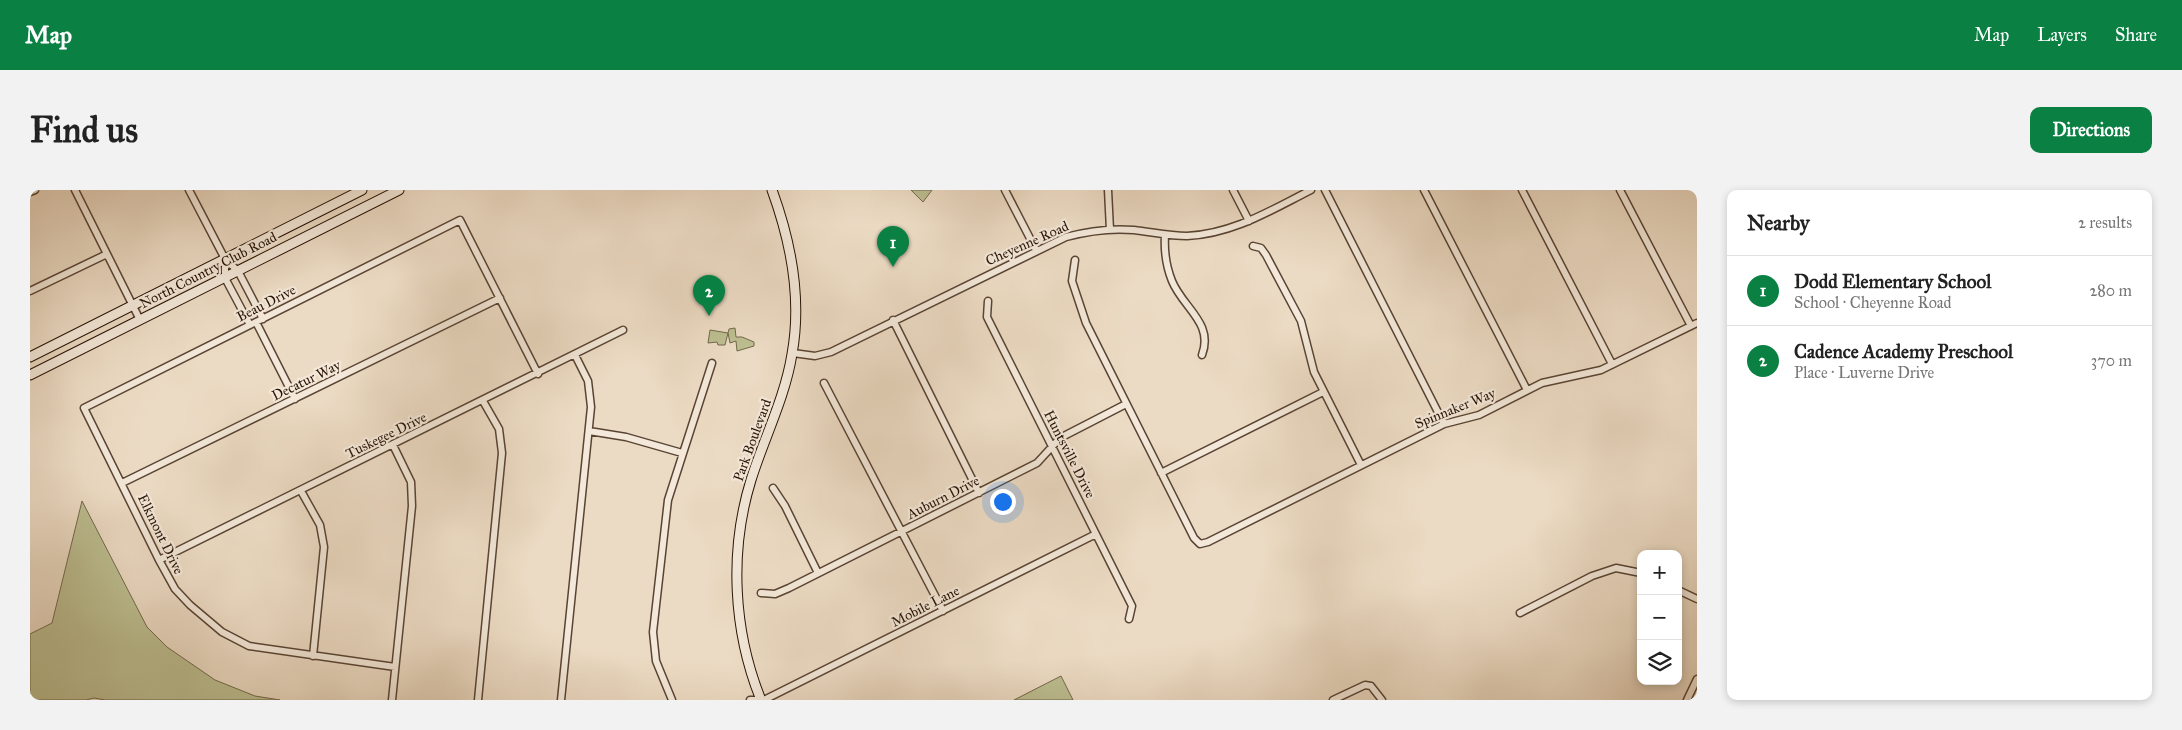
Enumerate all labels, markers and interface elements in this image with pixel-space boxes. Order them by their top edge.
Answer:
text: Map [25,20,72,50]
text: Map [1974,24,2009,46]
text: Layers [2037,24,2087,46]
text: Share [2115,24,2157,46]
button: Directions [2030,107,2152,153]
text: Find us [30,109,138,152]
text: Nearby [1747,210,1810,236]
text: 2 results [2078,213,2132,232]
street label: Cheyenne Road [983,218,1071,269]
pin: 1 [877,226,909,267]
street label: North Country Club Road [137,228,280,312]
text: Dodd Elementary School [1794,270,1991,293]
pin: 2 [693,275,725,316]
street label: Beau Drive [234,281,299,326]
text: 1 [1760,281,1766,300]
text: 280 m [2089,281,2132,300]
text: School · Cheyenne Road [1794,293,1952,312]
text: Cadence Academy Preschool [1794,340,2013,363]
text: 2 [1759,351,1767,370]
text: 370 m [2091,351,2132,370]
street label: Decatur Way [269,356,344,404]
text: Place · Luverne Drive [1794,363,1934,382]
street label: Spinnaker Way [1412,384,1498,432]
street label: Park Boulevard [730,397,775,484]
street label: Huntsville Drive [1040,407,1099,501]
street label: Tuskegee Drive [343,409,430,462]
street label: Auburn Drive [903,472,982,523]
your location [990,489,1016,515]
street label: Elkmont Drive [134,491,187,577]
map controls [1637,550,1682,685]
button: + [1637,550,1682,595]
street label: Mobile Lane [888,582,962,631]
button: − [1637,595,1682,640]
button: layers [1637,640,1682,685]

